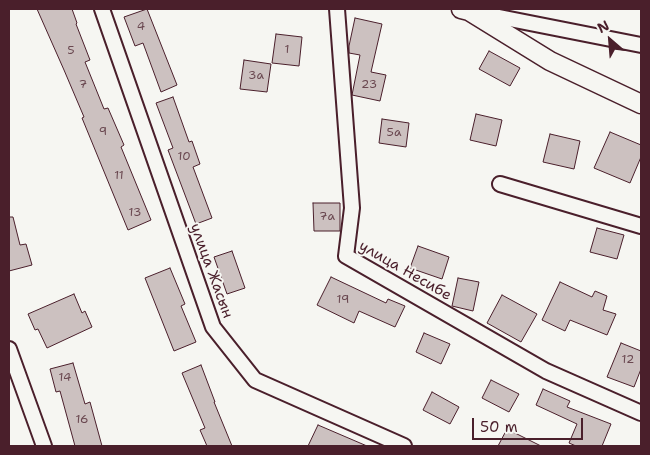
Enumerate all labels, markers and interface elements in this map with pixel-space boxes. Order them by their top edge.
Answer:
north arrow [585,15,635,65]
text: N [594,16,612,37]
house number: 4 [137,20,145,34]
house number: 1 [284,43,290,57]
house number: 5 [67,44,75,58]
house number: 3а [248,69,264,83]
house number: 7 [79,78,87,92]
house number: 23 [361,78,377,92]
house number: 9 [99,125,107,139]
house number: 5а [387,126,401,140]
house number: 10 [177,150,191,164]
house number: 11 [114,169,124,183]
house number: 13 [129,206,141,220]
house number: 7а [319,210,335,224]
street label: улица Жасын [186,221,236,321]
street label: улица Несибе [355,237,455,305]
house number: 19 [337,293,349,307]
house number: 12 [622,353,634,367]
house number: 14 [59,371,71,385]
scale bar [475,408,586,440]
house number: 16 [75,413,89,427]
text: 50 m [480,417,518,437]

